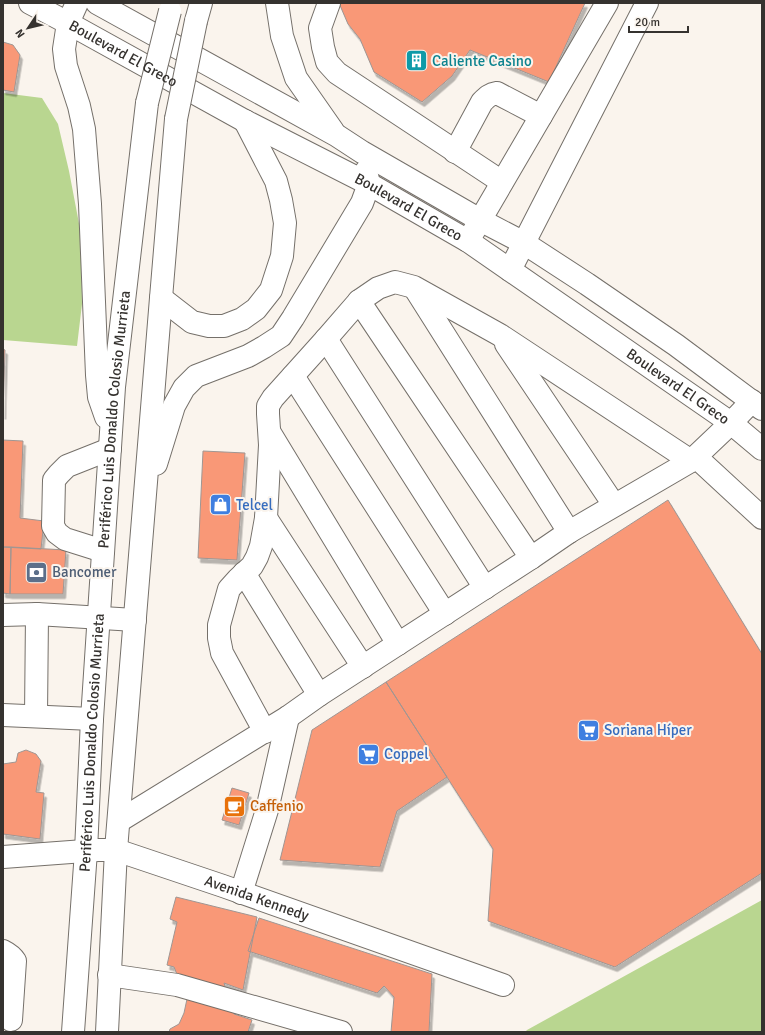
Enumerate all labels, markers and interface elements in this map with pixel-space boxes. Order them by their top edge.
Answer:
north arrow [8,8,48,48]
scale bar [629,8,688,34]
text: 20 m [635,15,660,30]
street label: Boulevard El Greco [66,16,181,91]
text: N [13,27,28,40]
building icon: Caliente Casino [403,48,429,74]
place label: Caliente Casino [432,52,532,70]
street label: Boulevard El Greco [352,169,466,245]
street label: Periférico Luis Donaldo Colosio Murrieta [94,290,134,549]
street label: Boulevard El Greco [623,344,733,428]
shop icon: Telcel [208,492,234,518]
place label: Telcel [236,496,273,514]
bank icon: Bancomer [24,559,50,585]
place label: Bancomer [52,563,117,581]
street label: Periférico Luis Donaldo Colosio Murrieta [76,613,108,872]
supermarket icon: Soriana Híper [576,717,602,743]
place label: Soriana Híper [604,721,692,739]
supermarket icon: Coppel [356,741,382,767]
place label: Coppel [384,745,429,763]
cafe icon: Caffenio [222,793,248,819]
place label: Caffenio [250,797,304,815]
street label: Avenida Kennedy [202,871,311,925]

